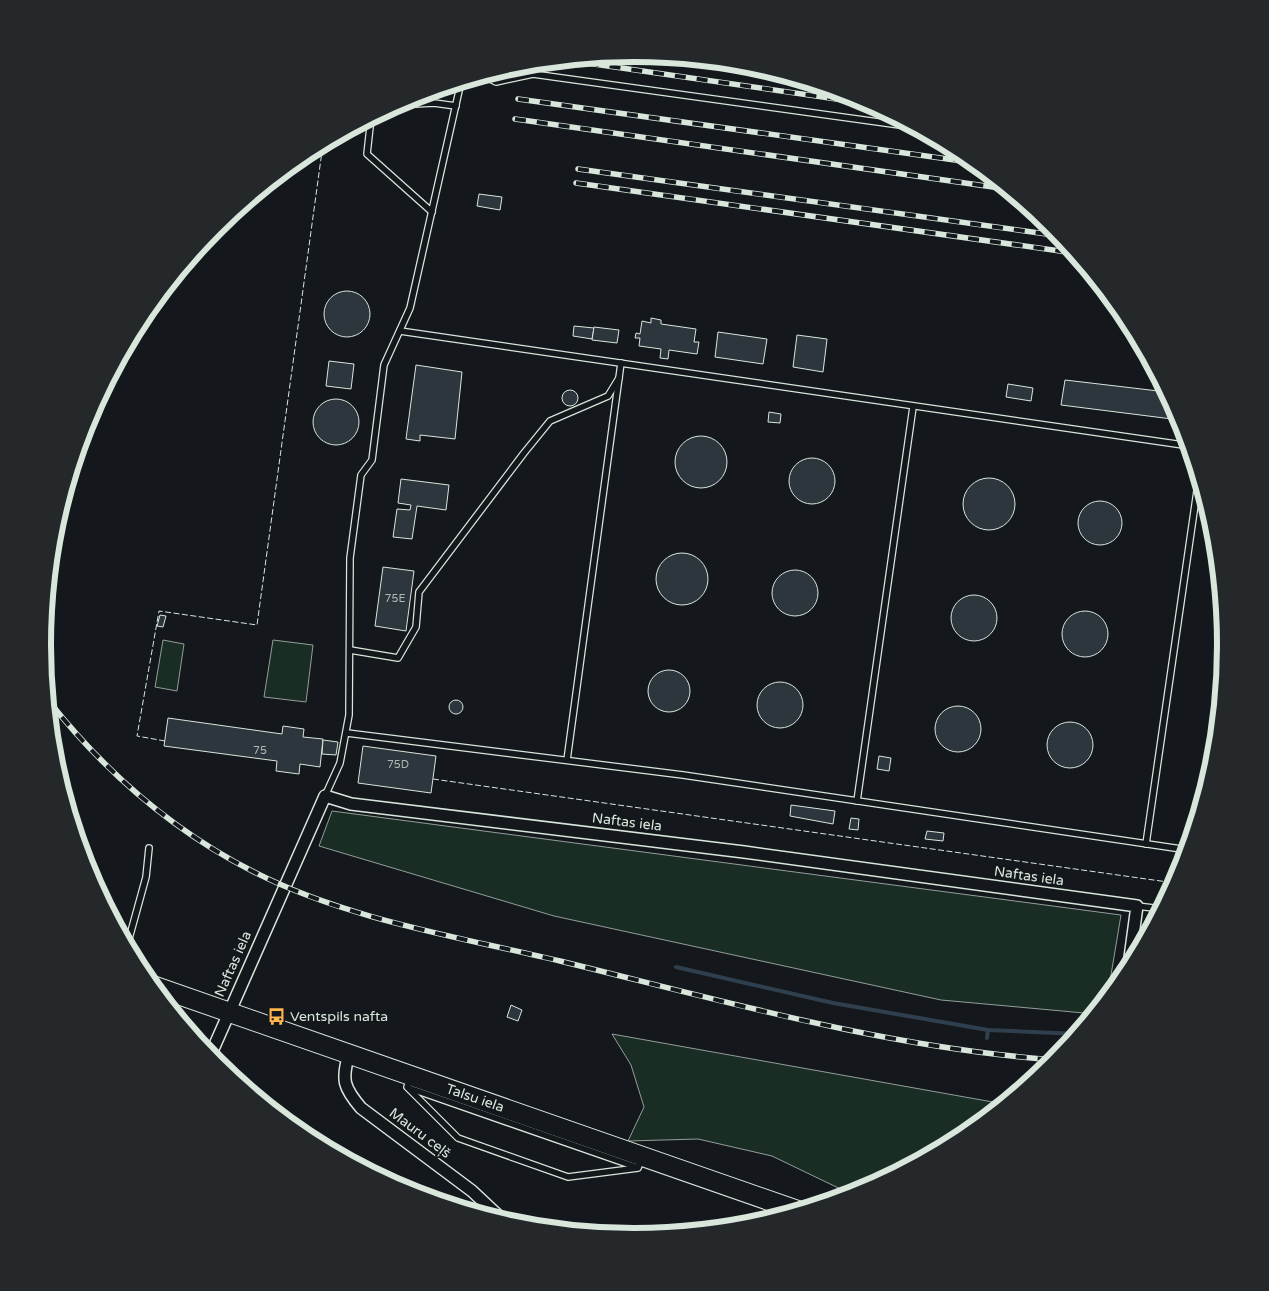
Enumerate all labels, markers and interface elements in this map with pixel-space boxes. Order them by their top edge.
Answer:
house number: 75E [385,592,405,605]
house number: 75 [253,744,267,757]
house number: 75D [387,758,409,771]
street label: Naftas iela [591,809,663,835]
street label: Naftas iela [993,863,1065,889]
street label: Naftas iela [211,928,255,1000]
bus stop icon: Ventspils nafta [266,1006,286,1026]
place label: Ventspils nafta [290,1008,388,1025]
street label: Talsu iela [444,1080,506,1116]
street label: Mauru ceļš [386,1104,454,1162]

